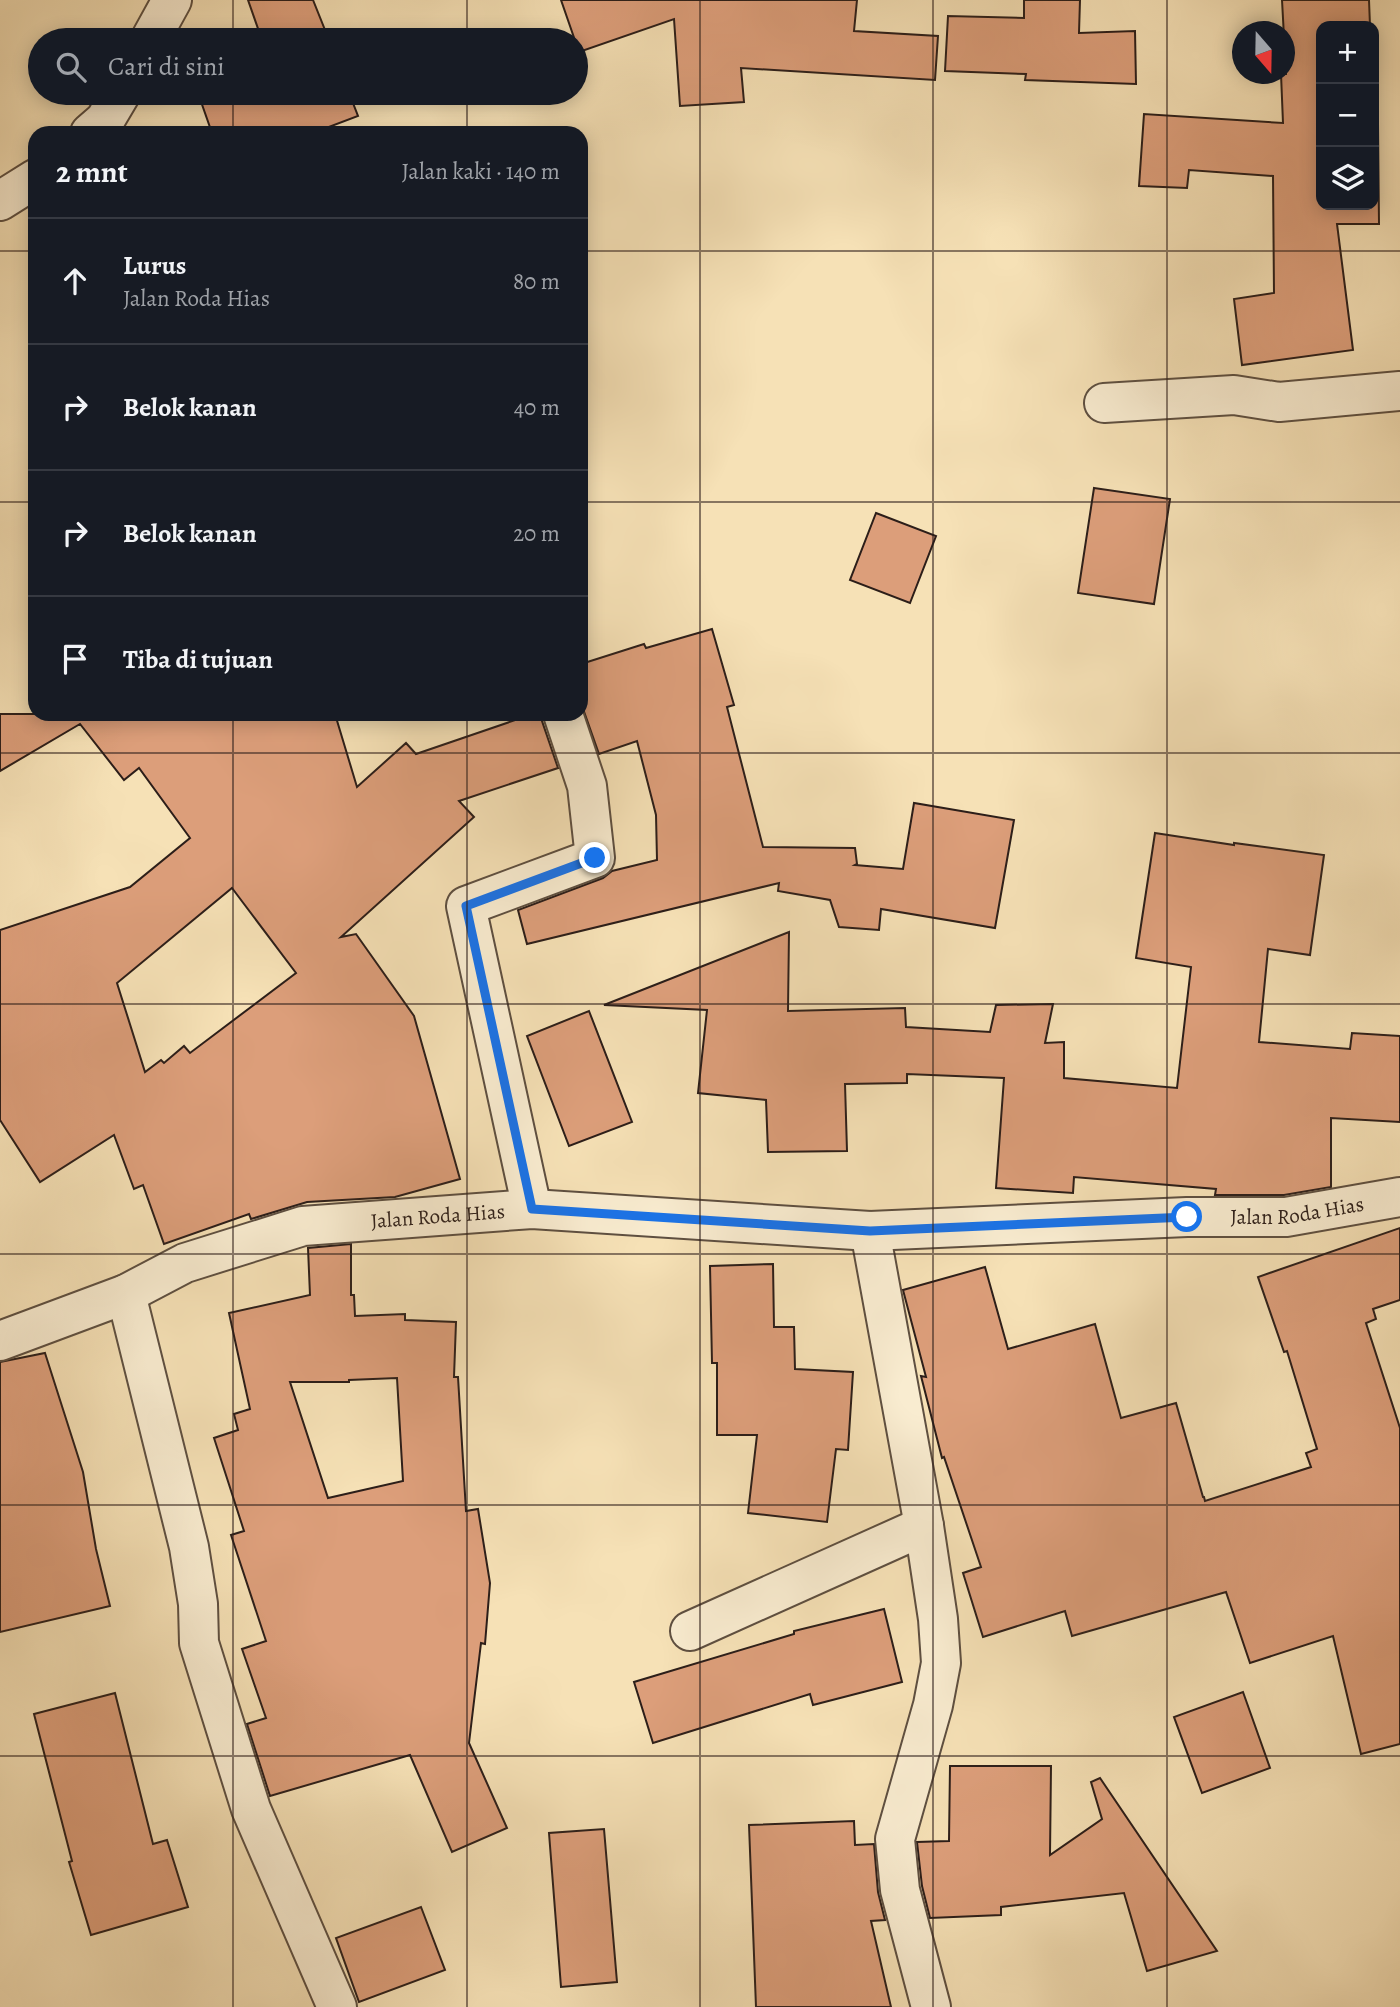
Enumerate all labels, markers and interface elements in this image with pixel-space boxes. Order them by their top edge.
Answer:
north arrow [1232,21,1295,84]
map controls [1316,21,1379,210]
button: + [1316,21,1379,84]
search box [28,28,588,105]
icon: search [52,48,90,86]
text: Cari di sini [108,49,225,84]
button: − [1316,84,1379,147]
button: layers [1316,147,1379,210]
text: 2 mnt [56,152,128,192]
text: Jalan kaki · 140 m [401,156,560,187]
text: Lurus [123,248,186,283]
icon: ahead [56,262,94,300]
text: 80 m [513,266,560,297]
text: Jalan Roda Hias [123,283,270,314]
icon: right [56,388,94,426]
text: Belok kanan [123,390,257,425]
text: 40 m [514,392,560,423]
icon: right [56,514,94,552]
text: Belok kanan [123,516,257,551]
text: 20 m [513,518,560,549]
icon: arrive [56,640,94,678]
text: Tiba di tujuan [123,642,273,677]
route end [579,842,610,873]
street label: Jalan Roda Hias [1230,1190,1366,1231]
street label: Jalan Roda Hias [370,1197,506,1235]
route start [1171,1201,1202,1232]

